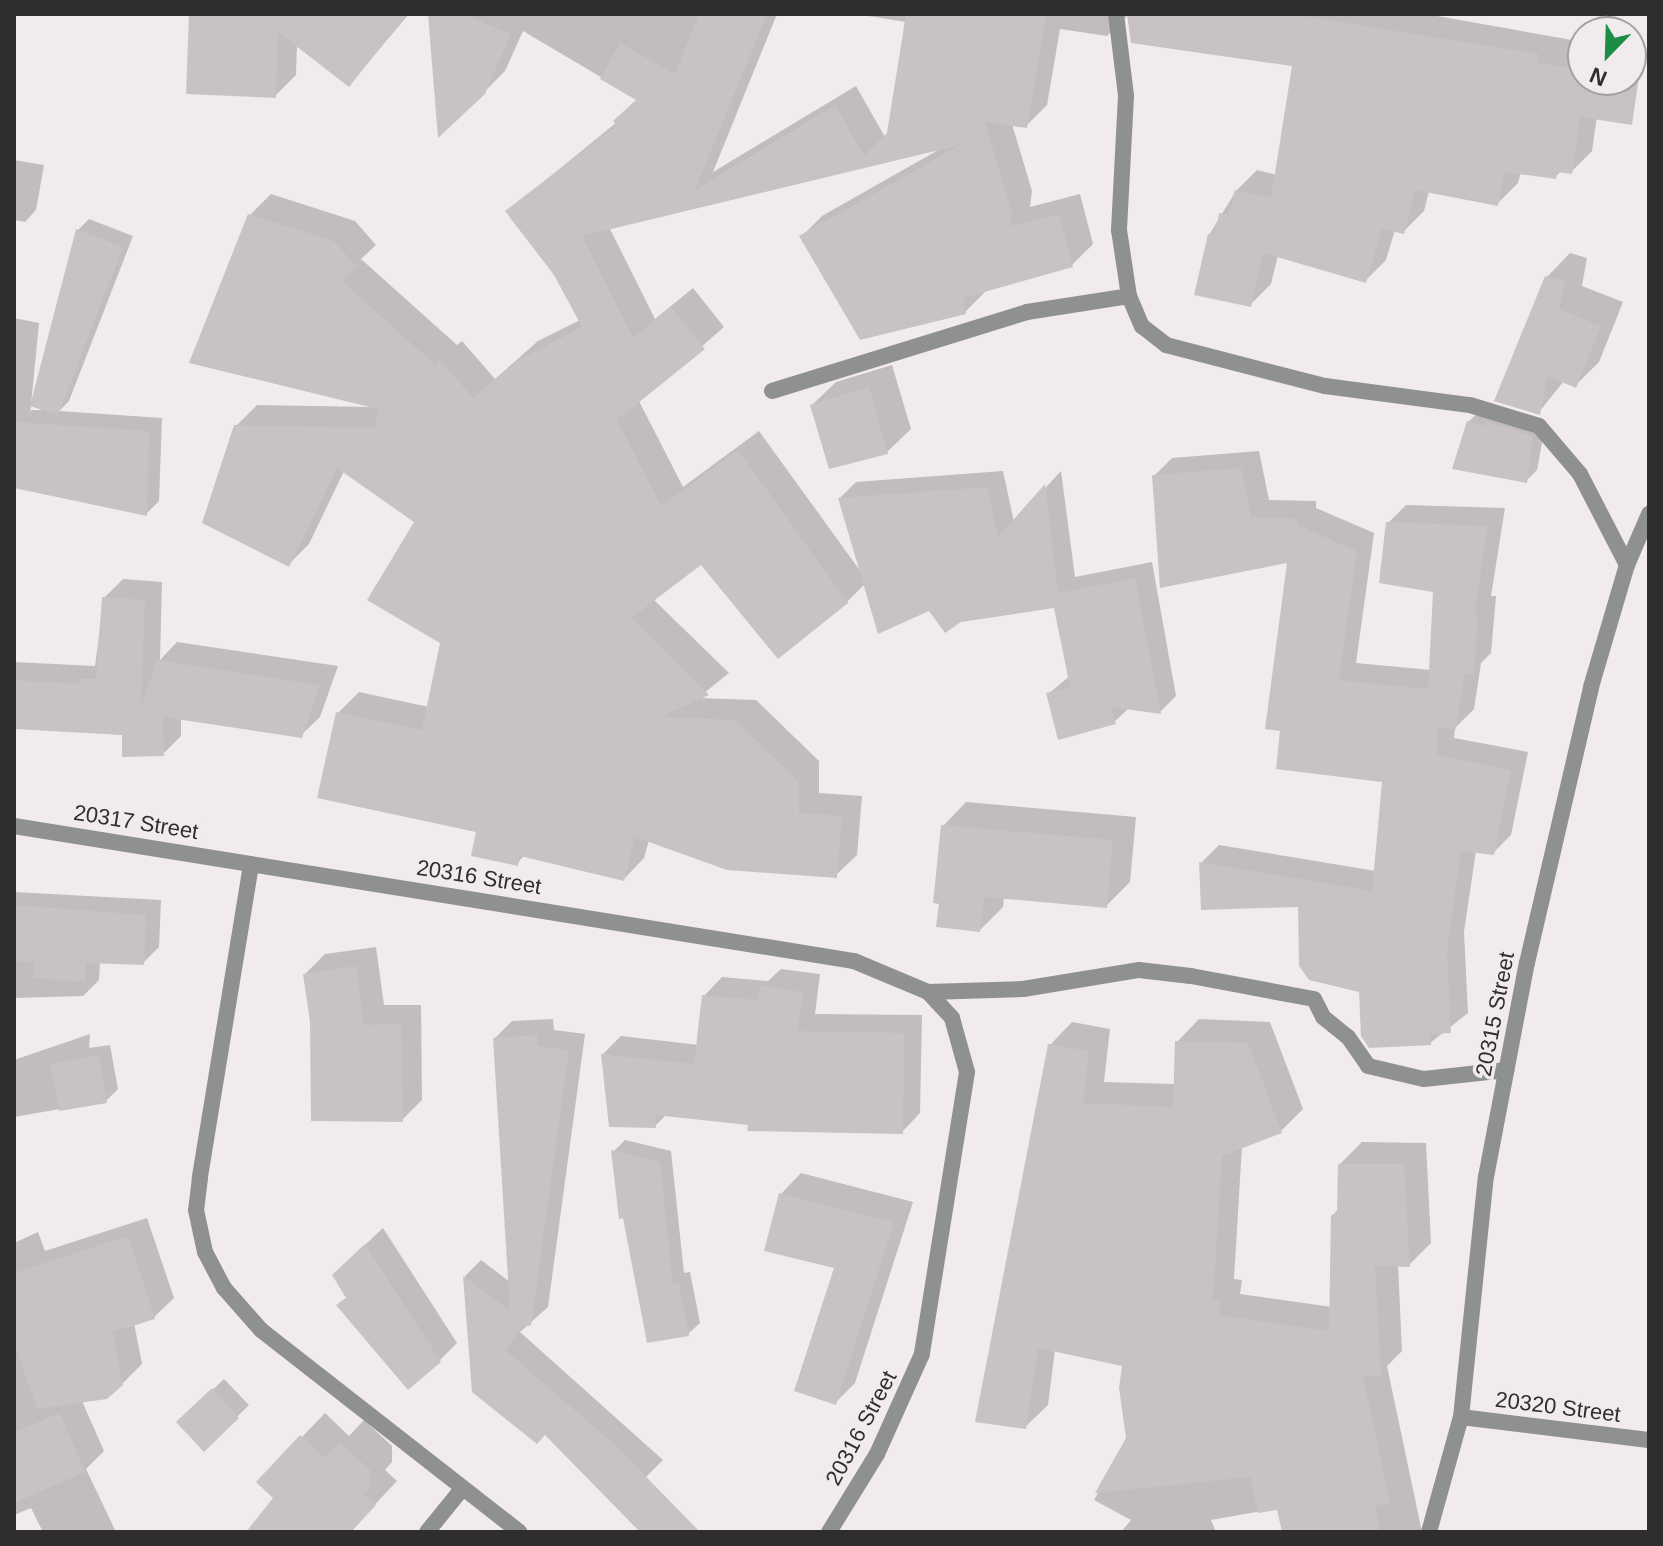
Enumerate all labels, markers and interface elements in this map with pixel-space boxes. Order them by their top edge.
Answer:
north arrow [1567,16,1647,96]
text: N [1586,62,1610,91]
street label: 20317 Street [72,799,200,845]
street label: 20316 Street [415,854,543,900]
street label: 20315 Street [1470,950,1520,1078]
street label: 20316 Street [820,1366,902,1490]
street label: 20320 Street [1494,1386,1622,1428]

